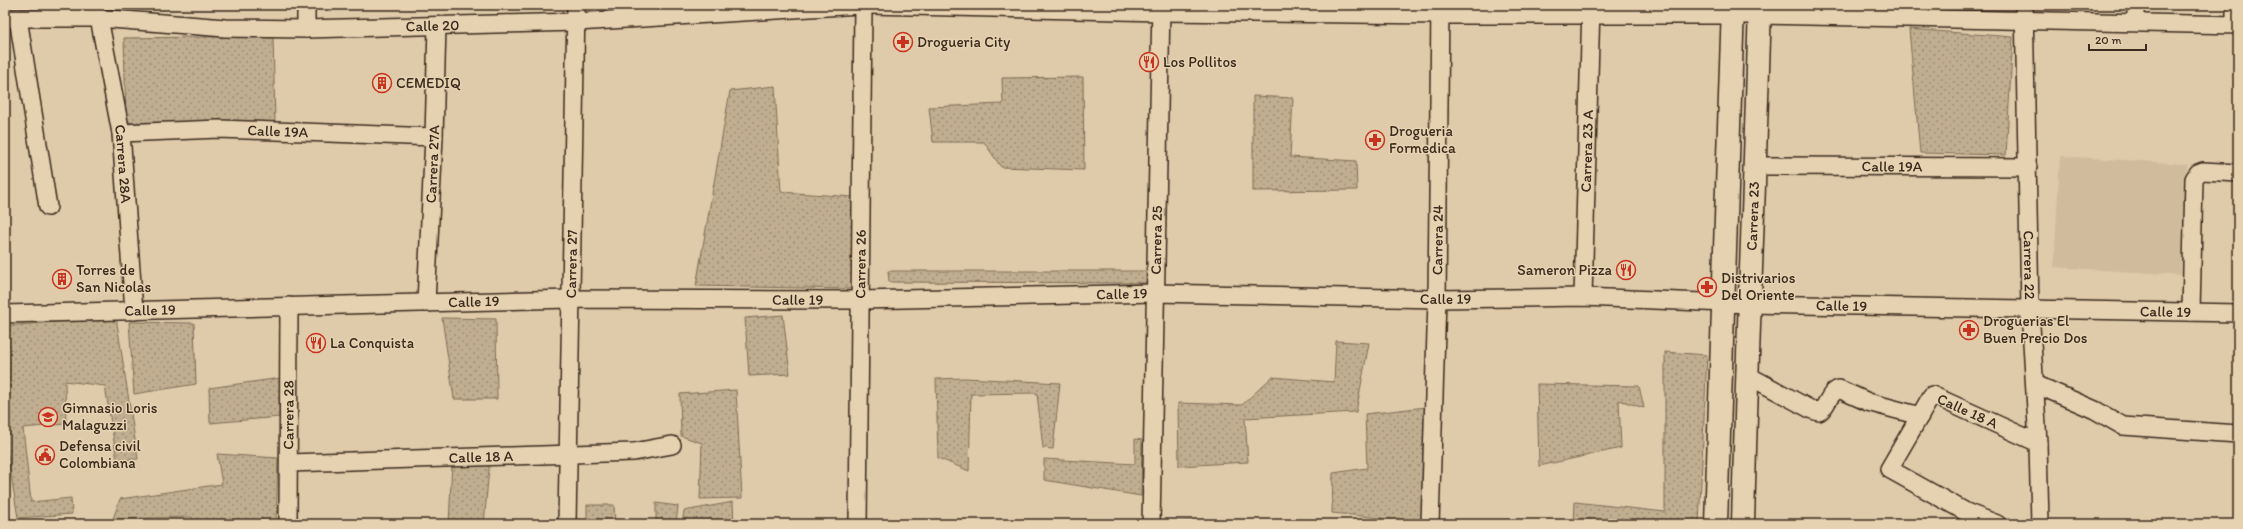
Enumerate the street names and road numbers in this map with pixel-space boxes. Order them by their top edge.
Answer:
street label: Calle 20 [406,16,460,35]
street label: Carrera 23 A [1577,109,1597,193]
street label: Calle 19A [247,121,309,141]
street label: Carrera 28A [111,123,135,204]
street label: Carrera 27A [422,124,443,204]
street label: Calle 19A [1861,157,1923,176]
street label: Carrera 23 [1743,181,1763,251]
street label: Carrera 25 [1147,205,1166,275]
street label: Carrera 24 [1428,205,1447,275]
street label: Carrera 27 [562,229,581,299]
street label: Carrera 26 [851,229,870,299]
street label: Carrera 22 [2019,230,2039,300]
street label: Calle 19 [1096,284,1148,303]
street label: Calle 19 [1420,290,1472,308]
street label: Calle 19 [772,291,824,309]
street label: Calle 19 [448,292,500,311]
street label: Calle 19 [1816,296,1867,315]
street label: Calle 19 [124,300,176,320]
street label: Calle 19 [2140,302,2191,321]
street label: Carrera 28 [279,380,298,450]
street label: Calle 18 A [1934,390,2001,433]
street label: Calle 18 A [448,447,514,467]

